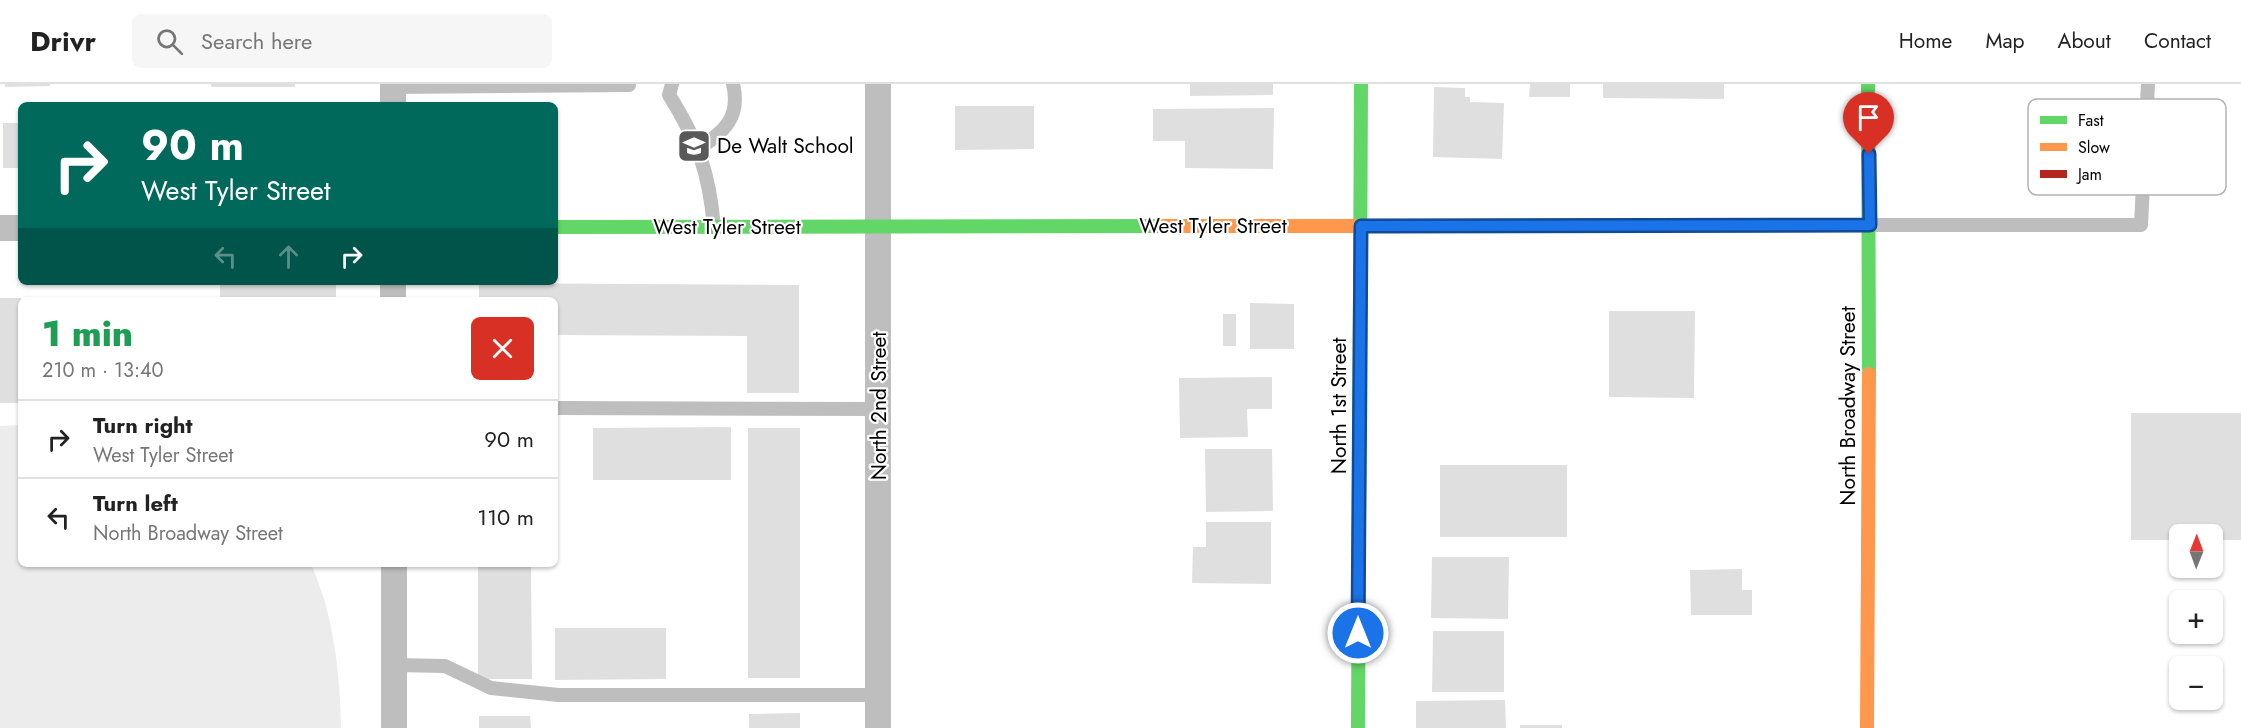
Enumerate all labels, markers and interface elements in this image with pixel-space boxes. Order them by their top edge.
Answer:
search box [132,14,552,68]
text: Drivr [30,21,96,62]
icon: search [153,25,186,58]
text: Search here [201,25,312,57]
text: Home [1899,26,1952,56]
text: Map [1985,26,2025,56]
text: About [2058,26,2111,56]
text: Contact [2144,26,2211,56]
pin [1843,92,1894,154]
legend [2028,99,2226,195]
icon: arrive [1852,101,1885,134]
text: Fast [2078,109,2104,132]
text: 90 m [141,115,244,176]
icon: right [42,126,120,204]
school or university icon: De Walt School [676,128,712,164]
place label: De Walt School [717,131,854,161]
text: Slow [2078,136,2110,159]
text: Jam [2076,163,2102,186]
text: West Tyler Street [141,171,330,210]
street label: West Tyler Street [1139,211,1287,241]
street label: West Tyler Street [653,212,801,242]
icon: left [209,240,242,273]
icon: ahead [272,240,305,273]
icon: right [335,240,368,273]
street label: North Broadway Street [1833,306,1863,506]
text: 1 min [42,307,133,359]
button: close [471,317,534,380]
street label: North 2nd Street [864,332,894,480]
street label: North 1st Street [1324,338,1354,474]
text: 210 m · 13:40 [42,356,164,385]
text: Turn right [93,409,193,441]
icon: right [42,423,75,456]
text: 90 m [484,423,534,455]
text: West Tyler Street [93,441,233,470]
text: Turn left [93,487,178,519]
icon: left [42,501,75,534]
text: 110 m [477,501,534,533]
text: North Broadway Street [93,519,283,548]
north arrow [2169,524,2223,578]
map controls [2169,524,2223,710]
button: + [2169,590,2223,644]
position arrow [1326,601,1390,665]
button: − [2169,656,2223,710]

